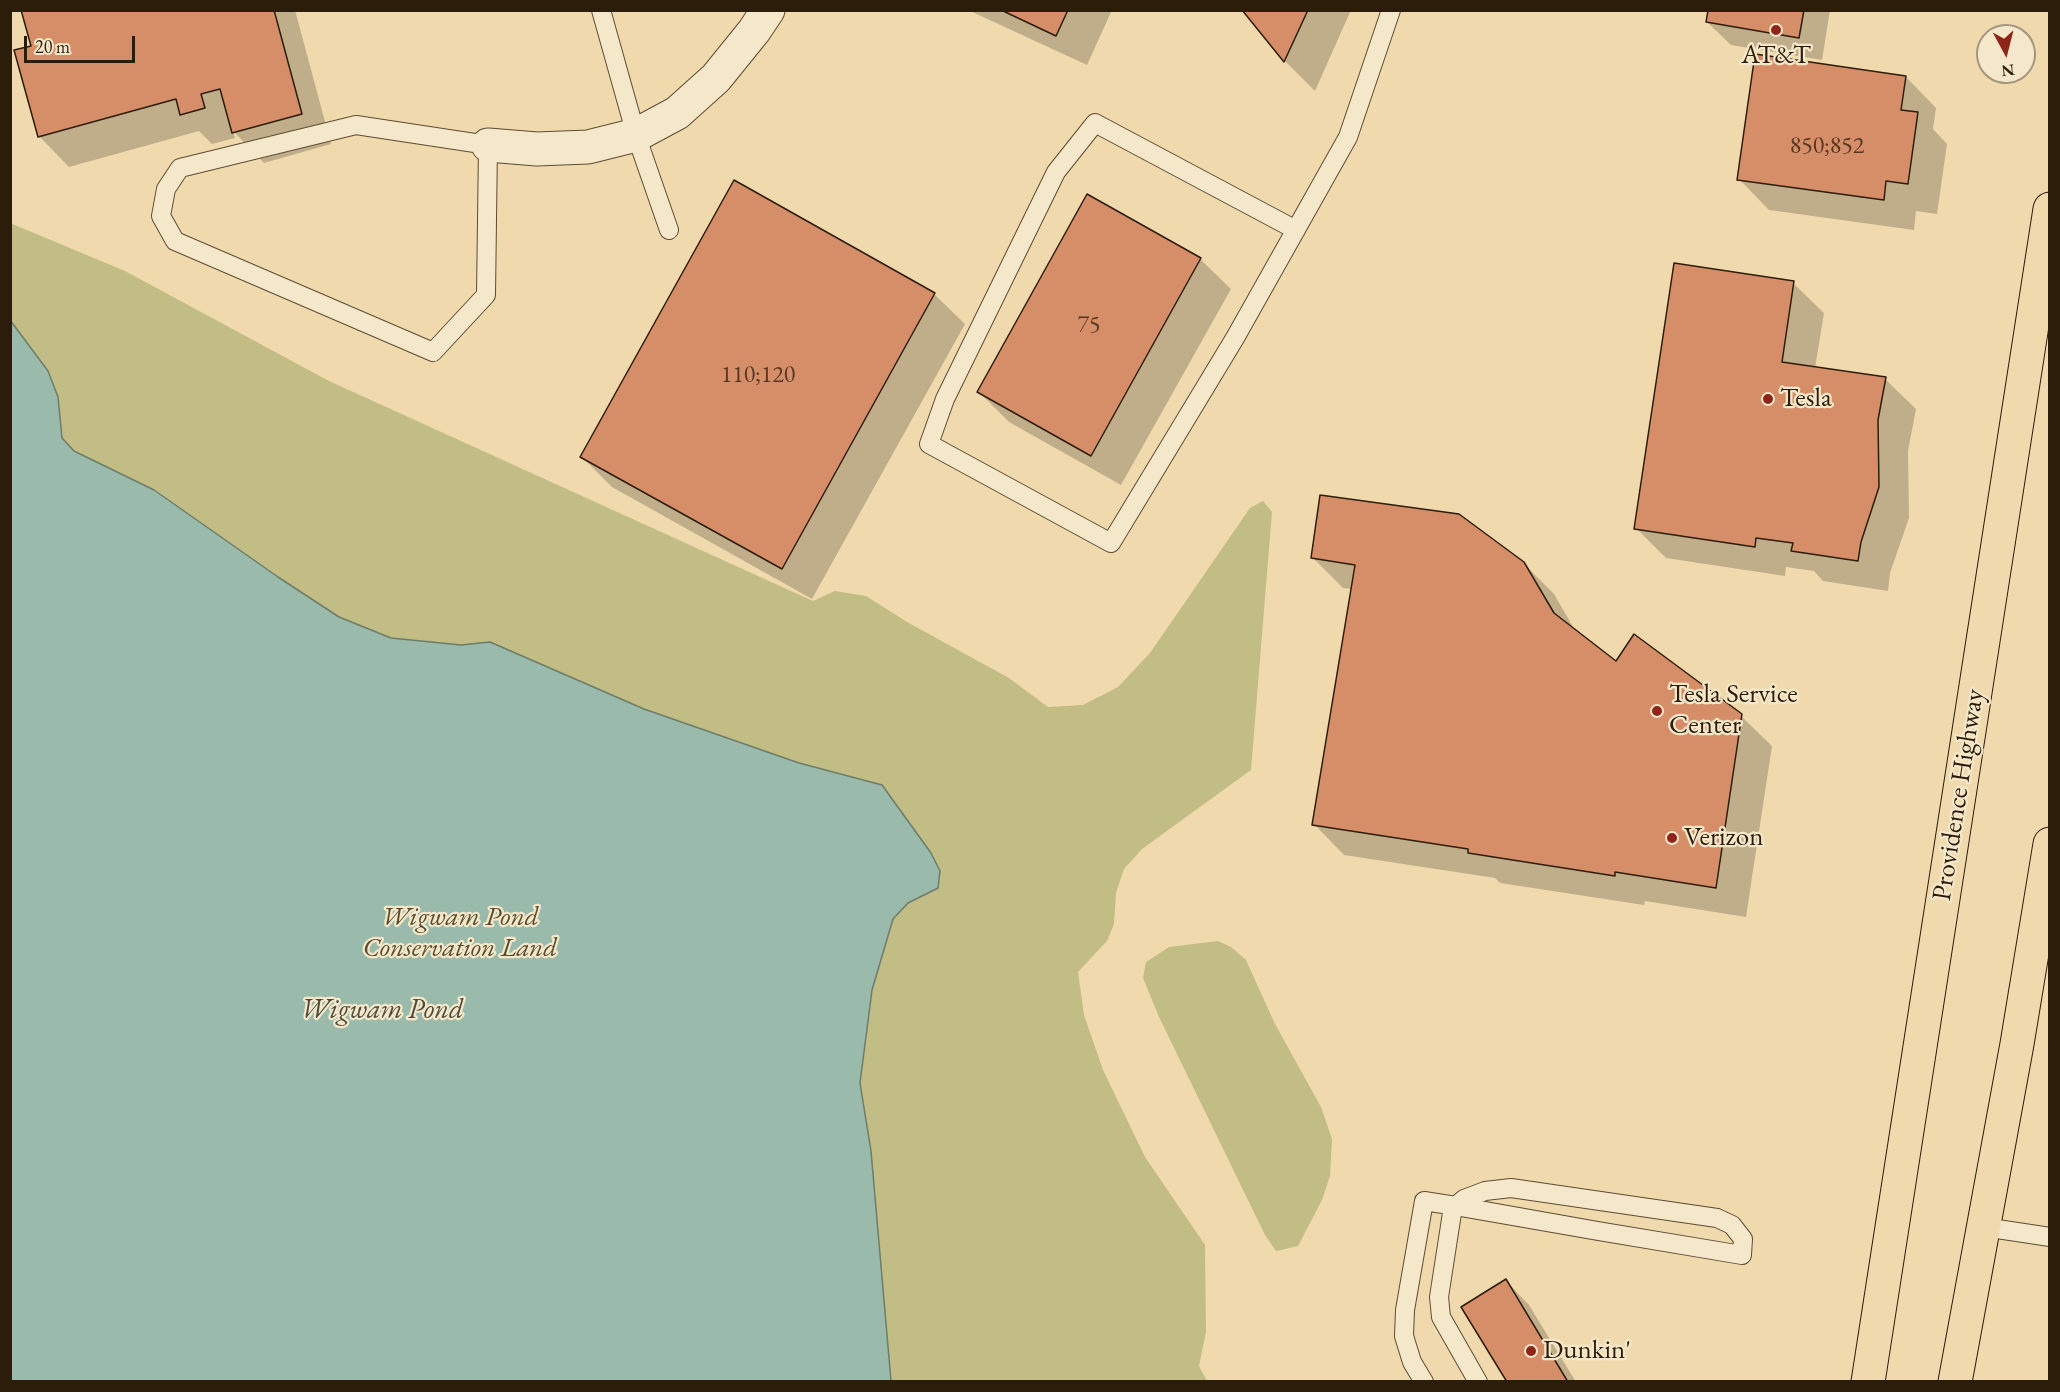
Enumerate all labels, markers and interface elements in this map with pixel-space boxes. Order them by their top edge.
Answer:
marker: AT&T [1769,23,1783,37]
scale bar [27,24,138,62]
north arrow [1976,24,2036,84]
text: 20 m [35,35,70,58]
place label: AT&T [1741,40,1811,72]
text: N [2000,59,2016,82]
house number: 850;852 [1790,132,1864,160]
house number: 75 [1077,311,1101,339]
house number: 110;120 [721,361,795,389]
place label: Tesla [1780,383,1832,415]
marker: Tesla [1761,392,1775,406]
place label: Tesla Service Center [1669,679,1798,742]
street label: Providence Highway [1926,687,1992,903]
marker: Tesla Service Center [1650,704,1664,718]
place label: Verizon [1684,822,1763,854]
marker: Verizon [1665,831,1679,845]
park label: Wigwam Pond Conservation Land [363,902,557,965]
water label: Wigwam Pond [300,993,464,1027]
place label: Dunkin' [1543,1335,1631,1367]
marker: Dunkin' [1524,1344,1538,1358]

